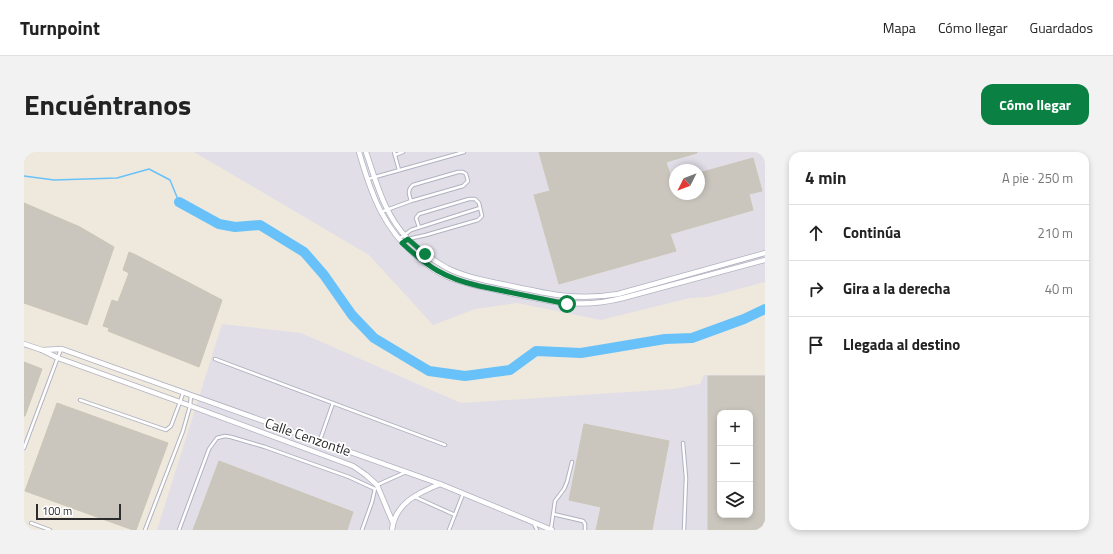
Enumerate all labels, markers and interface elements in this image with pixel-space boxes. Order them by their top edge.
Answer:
text: Turnpoint [20,13,100,42]
text: Mapa [883,17,916,38]
text: Cómo llegar [938,17,1008,38]
text: Guardados [1030,17,1093,38]
text: Encuéntranos [24,83,191,126]
button: Cómo llegar [981,84,1089,125]
north arrow [669,164,705,200]
text: 4 min [805,165,846,191]
text: A pie · 250 m [1002,168,1073,188]
text: Continúa [843,221,901,244]
icon: ahead [805,222,827,244]
text: 210 m [1037,223,1073,243]
route end [416,245,434,263]
text: Gira a la derecha [843,277,950,300]
icon: right [805,278,827,300]
text: 40 m [1045,279,1073,299]
route start [558,295,576,313]
text: Llegada al destino [843,333,960,356]
icon: arrive [805,334,827,356]
map controls [717,410,753,518]
button: + [717,410,753,446]
street label: Calle Cenzontle [262,412,354,461]
button: − [717,446,753,482]
button: layers [717,482,753,518]
scale bar [36,502,121,521]
text: 100 m [42,503,72,519]

